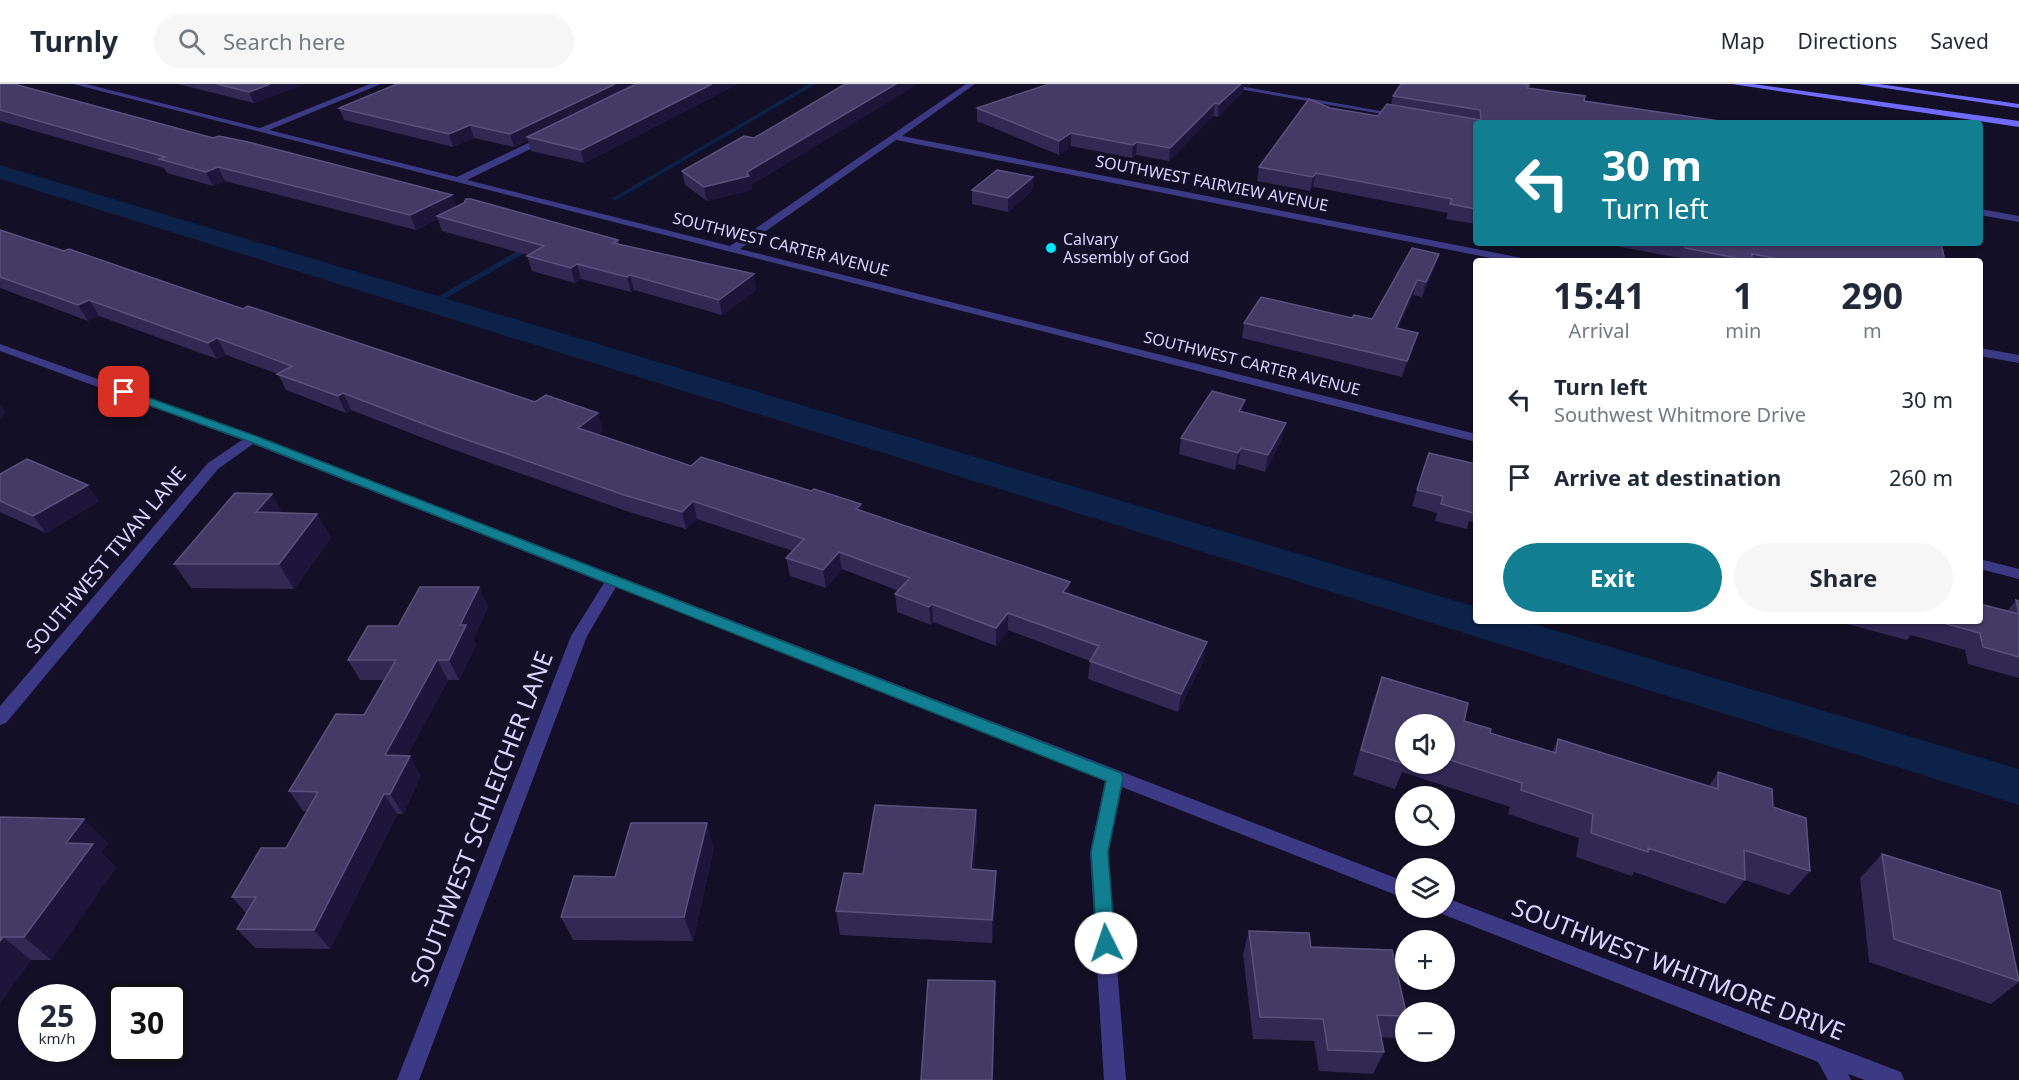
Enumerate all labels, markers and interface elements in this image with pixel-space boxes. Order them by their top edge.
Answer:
search box [154,14,574,68]
text: Turnly [30,22,118,60]
icon: search [175,25,208,58]
text: Search here [223,26,345,56]
text: Map [1721,27,1765,55]
text: Directions [1798,27,1897,55]
text: Saved [1930,27,1989,55]
text: 30 m [1602,136,1702,193]
icon: left [1503,144,1581,222]
street label: SOUTHWEST FAIRVIEW AVENUE [1094,150,1330,216]
text: Turn left [1602,190,1708,227]
street label: SOUTHWEST CARTER AVENUE [670,206,892,282]
place label: Calvary Assembly of God [1063,228,1189,268]
marker: Calvary Assembly of God [1044,241,1058,255]
text: 15:41 [1553,271,1645,320]
text: 1 [1733,271,1754,320]
text: 290 [1841,271,1903,320]
text: Arrival [1569,317,1630,344]
text: min [1725,317,1761,344]
text: m [1863,317,1882,344]
street label: SOUTHWEST CARTER AVENUE [1141,325,1363,401]
pin [98,366,149,417]
text: Turn left [1554,371,1648,401]
icon: arrive [107,375,140,408]
icon: left [1503,383,1536,416]
text: 30 m [1902,384,1953,414]
text: Southwest Whitmore Drive [1554,401,1806,428]
street label: SOUTHWEST TIVAN LANE [19,461,192,659]
icon: arrive [1503,461,1536,494]
text: Arrive at destination [1554,462,1781,492]
text: 260 m [1889,462,1953,492]
button: Exit [1503,543,1722,612]
button: Share [1734,543,1953,612]
street label: SOUTHWEST SCHLEICHER LANE [401,646,560,991]
map controls [1395,714,1455,1062]
button: sound [1395,714,1455,774]
button: search [1395,786,1455,846]
button: layers [1395,858,1455,918]
street label: SOUTHWEST WHITMORE DRIVE [1507,890,1850,1047]
position arrow [1074,911,1138,975]
button: + [1395,930,1455,990]
speed limit sign: 30 [108,984,186,1062]
text: 25 [40,995,74,1036]
button: − [1395,1002,1455,1062]
text: km/h [39,1028,75,1048]

